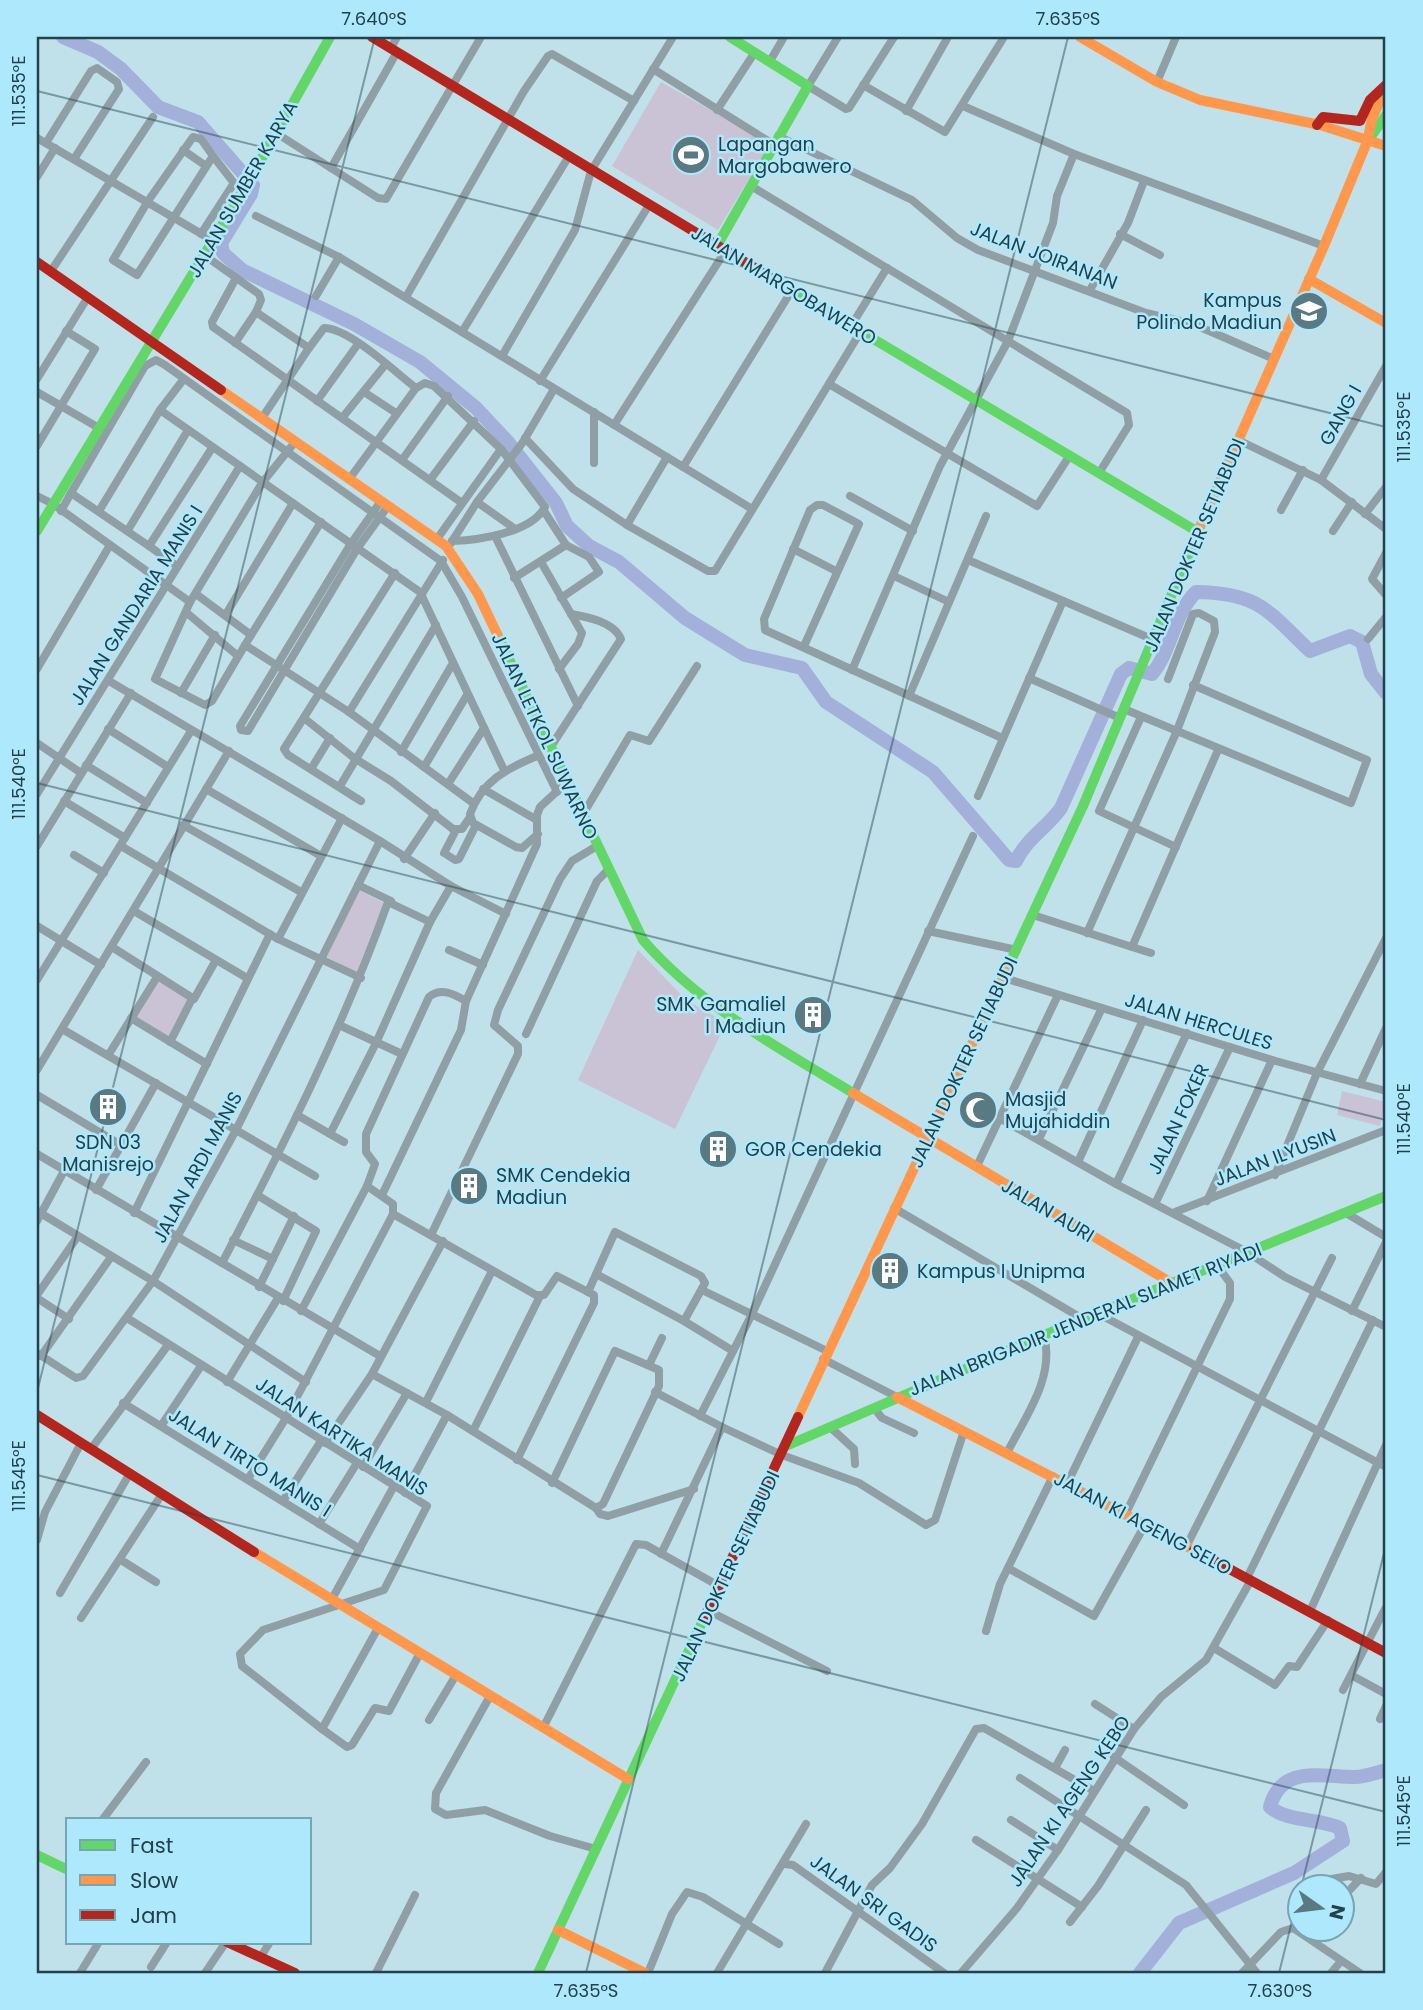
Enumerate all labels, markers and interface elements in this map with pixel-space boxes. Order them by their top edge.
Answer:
text: 7.640°S [341,6,407,31]
text: 7.635°S [1036,6,1100,31]
text: 111.535°E [6,56,31,126]
street label: JALAN SUMBER KARYA [181,96,304,283]
place label: Lapangan Margobawero [718,131,852,180]
sports icon: Lapangan Margobawero [670,134,712,176]
street label: JALAN JOIRANAN [966,215,1121,296]
street label: JALAN MARGOBAWERO [686,219,882,352]
place label: Kampus Polindo Madiun [1136,287,1282,336]
school or university icon: Kampus Polindo Madiun [1288,290,1330,332]
street label: GANG I [1313,380,1368,450]
text: 111.535°E [1391,392,1416,462]
street label: JALAN DOKTER SETIABUDI [1137,434,1252,656]
street label: JALAN GANDARIA MANIS I [64,500,209,711]
street label: JALAN LETKOL SUWARNO [485,628,604,844]
text: 111.540°E [6,748,31,820]
street label: JALAN DOKTER SETIABUDI [903,952,1024,1172]
street label: JALAN HERCULES [1122,986,1276,1057]
place label: SMK Gamaliel I Madiun [656,991,786,1040]
building icon: SMK Gamaliel I Madiun [792,994,834,1036]
street label: JALAN FOKER [1141,1059,1216,1179]
text: 111.540°E [1391,1083,1416,1155]
building icon: SDN 03 Manisrejo [87,1086,129,1128]
place label: Masjid Mujahiddin [1005,1086,1110,1135]
street label: JALAN ARDI MANIS [146,1087,249,1248]
mosque icon: Masjid Mujahiddin [957,1089,999,1131]
street label: JALAN ILYUSIN [1210,1122,1340,1193]
building icon: GOR Cendekia [697,1128,739,1170]
place label: SDN 03 Manisrejo [62,1129,154,1178]
place label: GOR Cendekia [745,1136,882,1163]
place label: SMK Cendekia Madiun [496,1162,631,1211]
building icon: SMK Cendekia Madiun [448,1165,490,1207]
street label: JALAN AURI [996,1172,1099,1249]
street label: JALAN BRIGADIR JENDERAL SLAMET RIYADI [905,1236,1266,1403]
building icon: Kampus I Unipma [869,1250,911,1292]
place label: Kampus I Unipma [917,1258,1085,1285]
street label: JALAN KARTIKA MANIS [250,1370,433,1502]
street label: JALAN TIRTO MANIS I [163,1401,336,1523]
text: 111.545°E [6,1440,31,1512]
street label: JALAN KI AGENG SELO [1049,1465,1237,1582]
street label: JALAN DOKTER SETIABUDI [665,1466,786,1686]
street label: JALAN KI AGENG KEBO [1002,1710,1137,1892]
text: 111.545°E [1391,1775,1416,1847]
legend [66,1818,312,1944]
text: Fast [130,1831,173,1860]
street label: JALAN SRI GADIS [804,1848,943,1959]
text: Slow [130,1866,178,1895]
north arrow [1286,1874,1356,1944]
text: Jam [130,1901,177,1930]
text: N [1322,1902,1352,1922]
text: 7.635°S [554,1978,618,2003]
text: 7.630°S [1248,1978,1312,2003]

